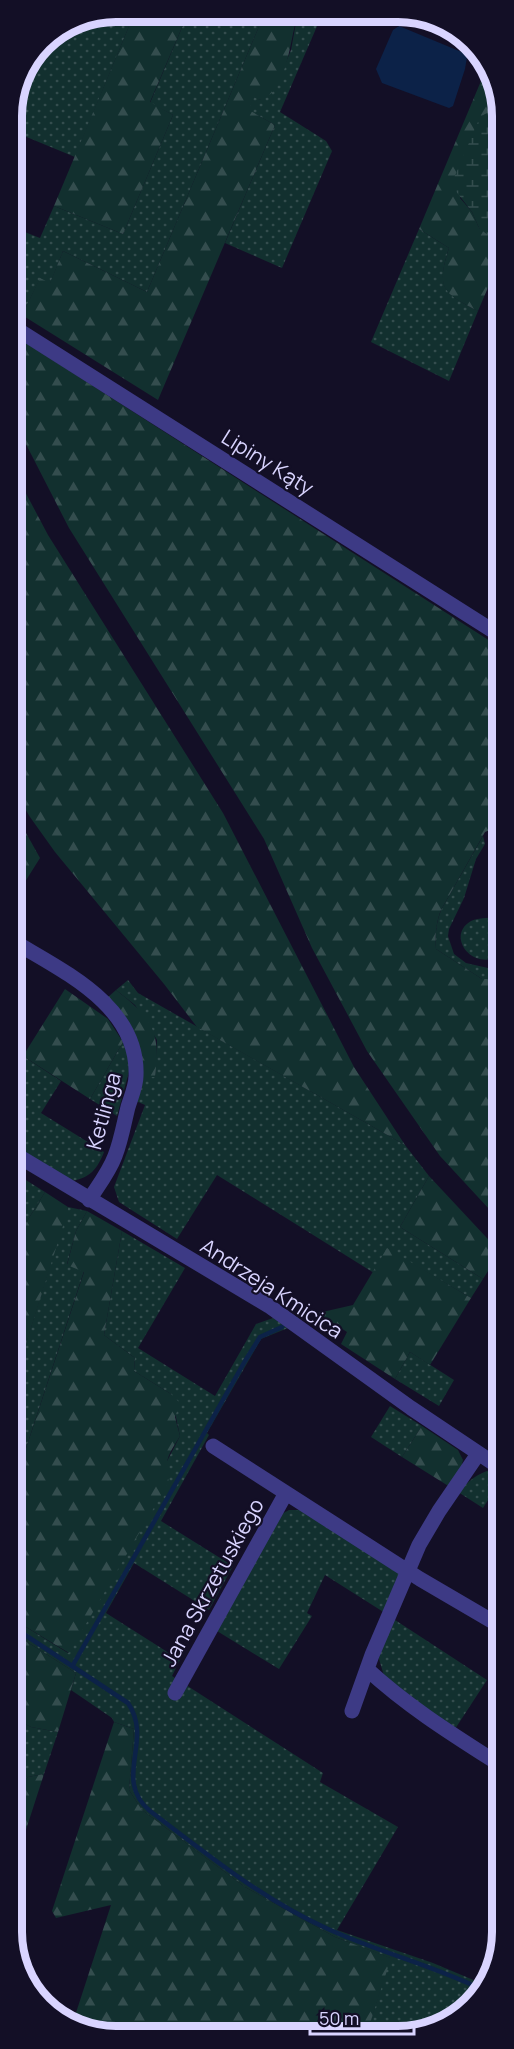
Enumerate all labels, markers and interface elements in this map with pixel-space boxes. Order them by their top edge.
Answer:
street label: Lipiny Kąty [217,423,319,501]
street label: Ketlinga [79,1069,127,1153]
street label: Andrzeja Kmicica [196,1232,348,1344]
street label: Jana Skrzetuskiego [154,1493,270,1671]
scale bar [310,1998,414,2036]
text: 50 m [319,2006,359,2030]

